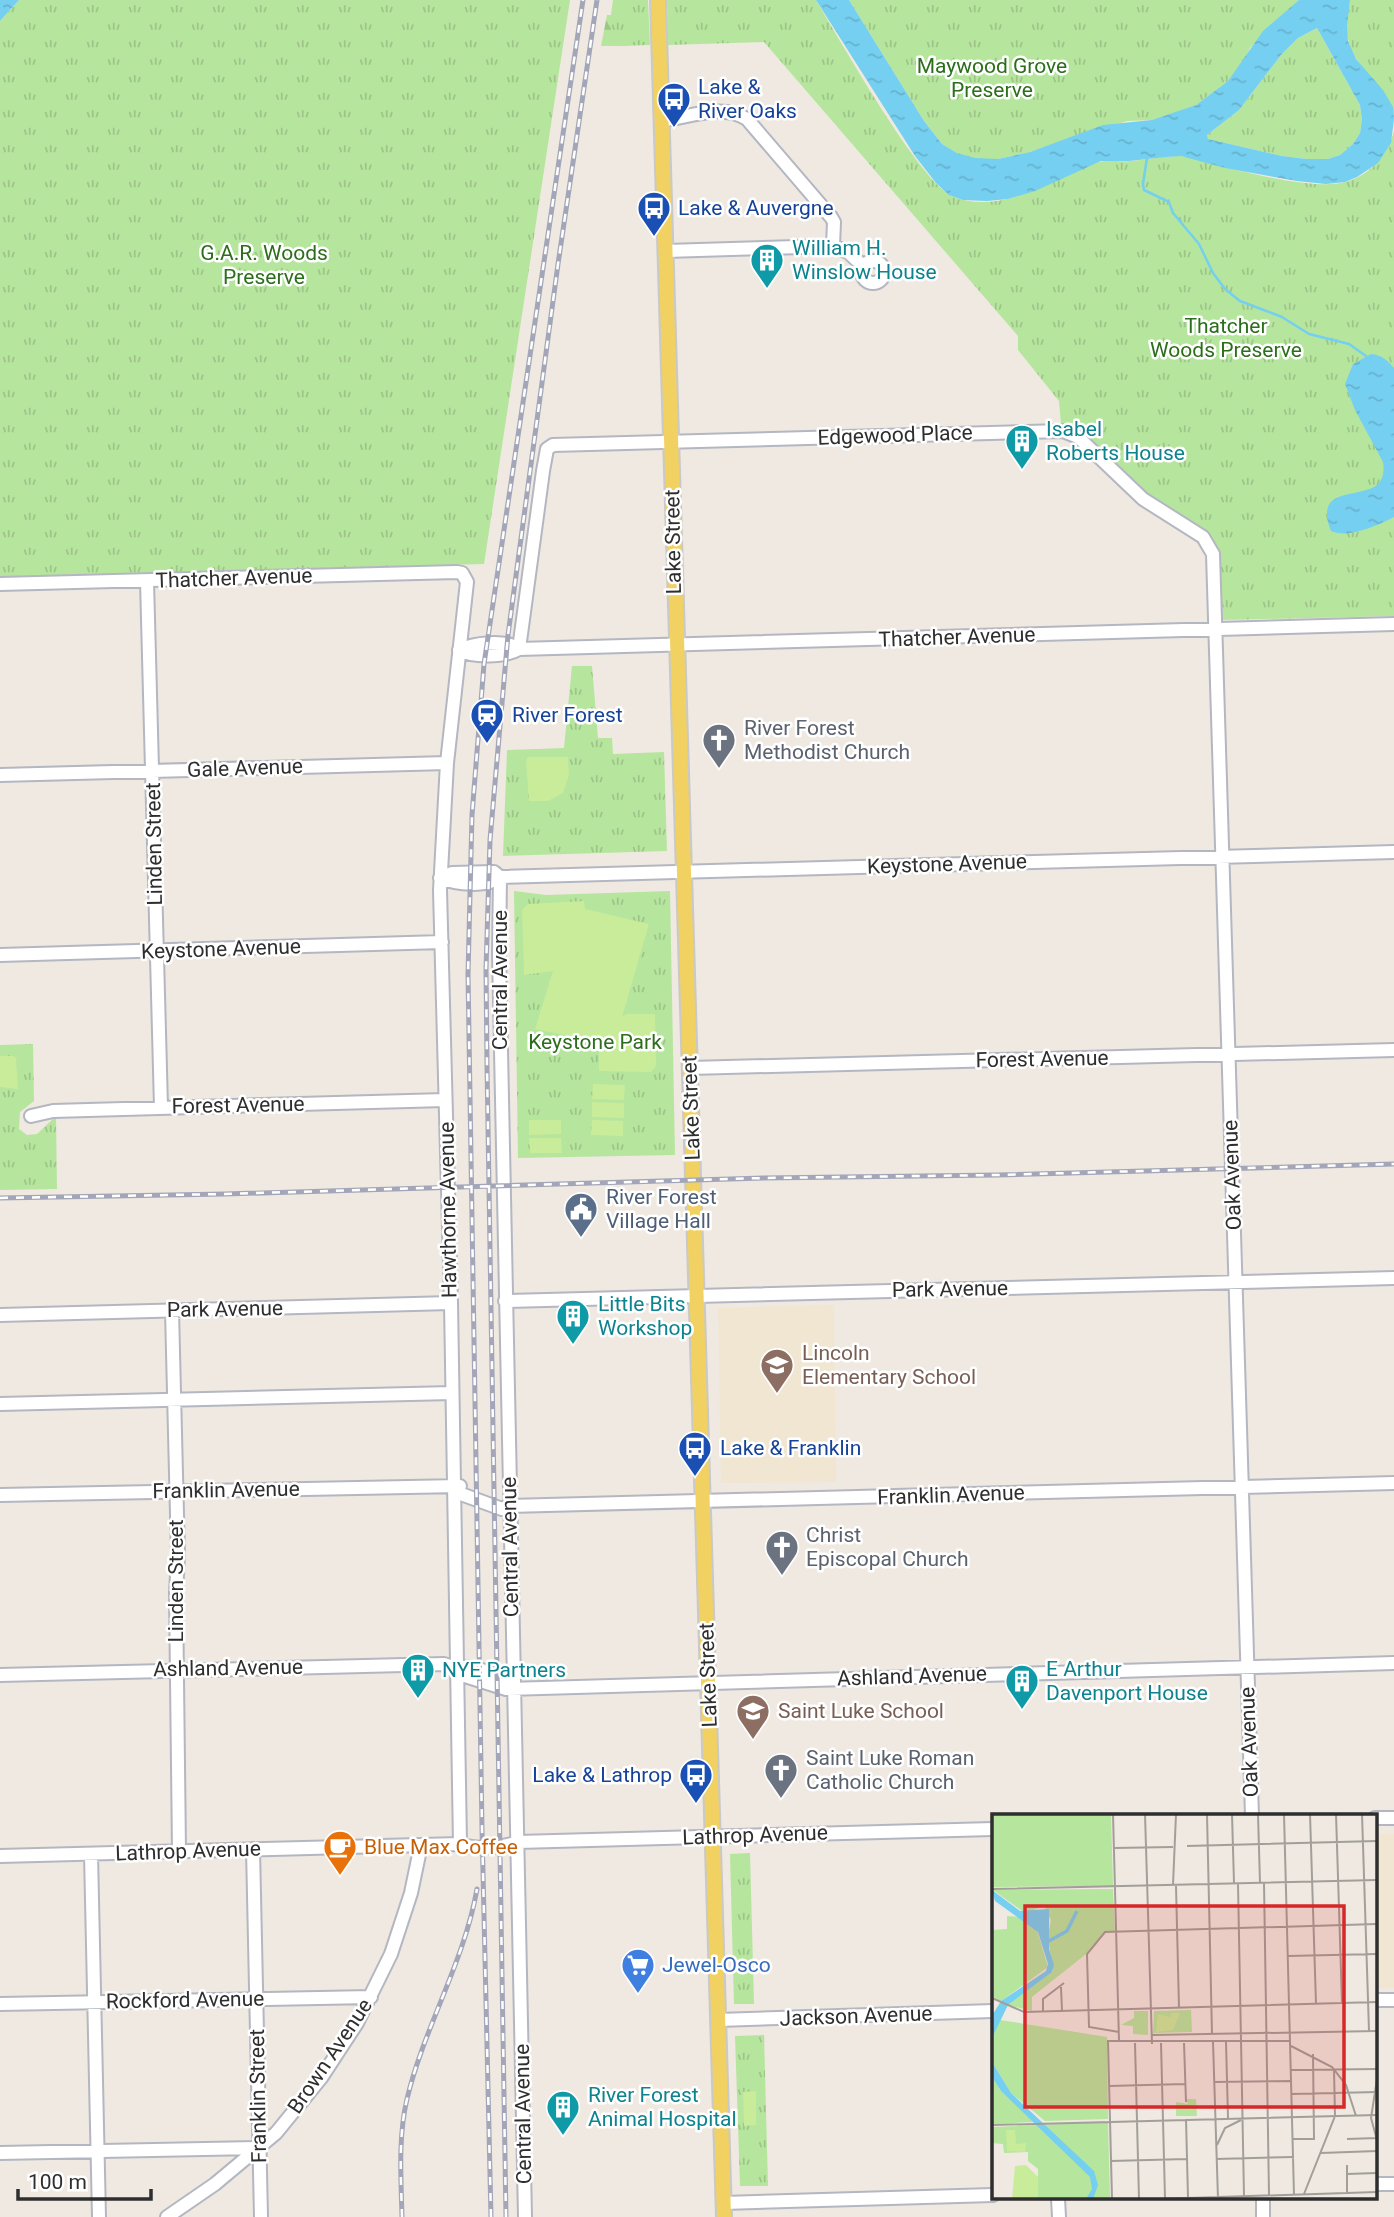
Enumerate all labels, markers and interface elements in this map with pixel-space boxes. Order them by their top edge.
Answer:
park label: Maywood Grove Preserve [917,54,1067,102]
place label: Lake & River Oaks [698,75,797,123]
bus stop icon: Lake & River Oaks [655,80,693,129]
bus stop icon: Lake & Auvergne [635,189,673,238]
place label: Lake & Auvergne [678,196,834,220]
place label: William H. Winslow House [792,236,937,284]
park label: G.A.R. Woods Preserve [200,241,328,289]
building icon: William H. Winslow House [748,241,786,290]
park label: Thatcher Woods Preserve [1150,314,1302,362]
place label: Isabel Roberts House [1046,417,1185,465]
street label: Edgewood Place [817,420,973,450]
building icon: Isabel Roberts House [1003,422,1041,471]
street label: Lake Street [660,489,686,595]
street label: Thatcher Avenue [155,563,313,593]
street label: Thatcher Avenue [878,622,1036,652]
station icon: River Forest [468,696,506,745]
place label: River Forest [512,703,623,727]
place label: River Forest Methodist Church [744,716,910,764]
church icon: River Forest Methodist Church [700,721,738,770]
street label: Gale Avenue [187,754,303,782]
street label: Linden Street [141,782,167,906]
street label: Keystone Avenue [867,849,1027,879]
street label: Central Avenue [488,910,512,1050]
street label: Keystone Avenue [141,934,301,964]
park label: Keystone Park [528,1030,662,1054]
street label: Forest Avenue [975,1046,1109,1072]
street label: Lake Street [677,1055,705,1161]
street label: Forest Avenue [171,1092,305,1118]
street label: Oak Avenue [1218,1119,1246,1231]
street label: Hawthorne Avenue [434,1122,462,1298]
place label: River Forest Village Hall [606,1185,717,1233]
public building icon: River Forest Village Hall [562,1190,600,1239]
street label: Park Avenue [892,1276,1008,1302]
place label: Little Bits Workshop [598,1292,692,1340]
street label: Park Avenue [167,1296,283,1322]
building icon: Little Bits Workshop [554,1297,592,1346]
place label: Lincoln Elementary School [802,1341,976,1389]
school or university icon: Lincoln Elementary School [758,1346,796,1395]
bus stop icon: Lake & Franklin [676,1429,714,1478]
place label: Lake & Franklin [720,1436,861,1460]
street label: Franklin Avenue [152,1477,300,1503]
street label: Central Avenue [497,1477,523,1617]
street label: Franklin Avenue [877,1480,1025,1510]
street label: Linden Street [164,1519,188,1643]
place label: Christ Episcopal Church [806,1523,968,1571]
church icon: Christ Episcopal Church [763,1528,801,1577]
street label: Lake Street [694,1622,722,1728]
building icon: NYE Partners [399,1651,437,1700]
street label: Ashland Avenue [153,1655,303,1681]
place label: E Arthur Davenport House [1046,1657,1208,1705]
place label: NYE Partners [442,1658,566,1682]
street label: Ashland Avenue [837,1661,987,1691]
building icon: E Arthur Davenport House [1003,1662,1041,1711]
street label: Oak Avenue [1235,1686,1263,1798]
school or university icon: Saint Luke School [734,1692,772,1741]
place label: Saint Luke School [778,1699,944,1723]
place label: Saint Luke Roman Catholic Church [806,1746,974,1794]
church icon: Saint Luke Roman Catholic Church [762,1751,800,1800]
bus stop icon: Lake & Lathrop [677,1756,715,1805]
place label: Lake & Lathrop [532,1763,672,1787]
inset map [992,1814,1376,2200]
street label: Lathrop Avenue [682,1820,828,1850]
cafe icon: Blue Max Coffee [321,1828,359,1877]
place label: Blue Max Coffee [364,1835,518,1859]
street label: Lathrop Avenue [115,1836,261,1866]
supermarket icon: Jewel-Osco [619,1946,657,1995]
place label: Jewel-Osco [662,1953,771,1977]
street label: Rockford Avenue [106,1987,264,2013]
street label: Brown Avenue [283,1994,377,2118]
street label: Jackson Avenue [779,2001,933,2031]
street label: Franklin Street [245,2029,271,2163]
street label: Central Avenue [510,2044,536,2184]
place label: River Forest Animal Hospital [588,2083,737,2131]
building icon: River Forest Animal Hospital [544,2088,582,2137]
scale bar [18,2158,150,2202]
text: 100 m [28,2170,87,2194]

